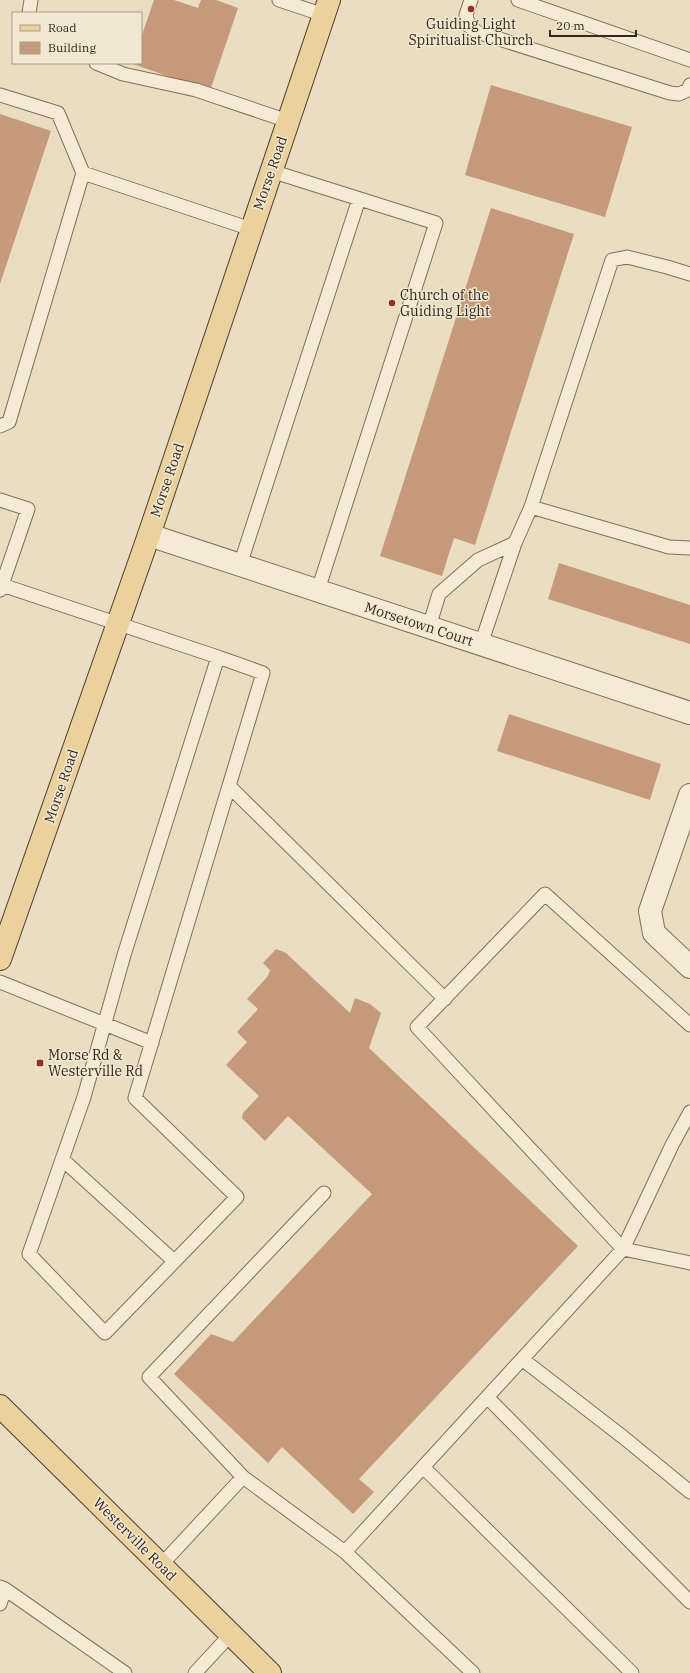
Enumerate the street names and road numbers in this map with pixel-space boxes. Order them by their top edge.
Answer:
street label: Morse Road [249,133,291,212]
street label: Morse Road [146,440,188,519]
street label: Morsetown Court [362,598,476,650]
street label: Morse Road [40,746,82,825]
street label: Westerville Road [90,1494,181,1585]

